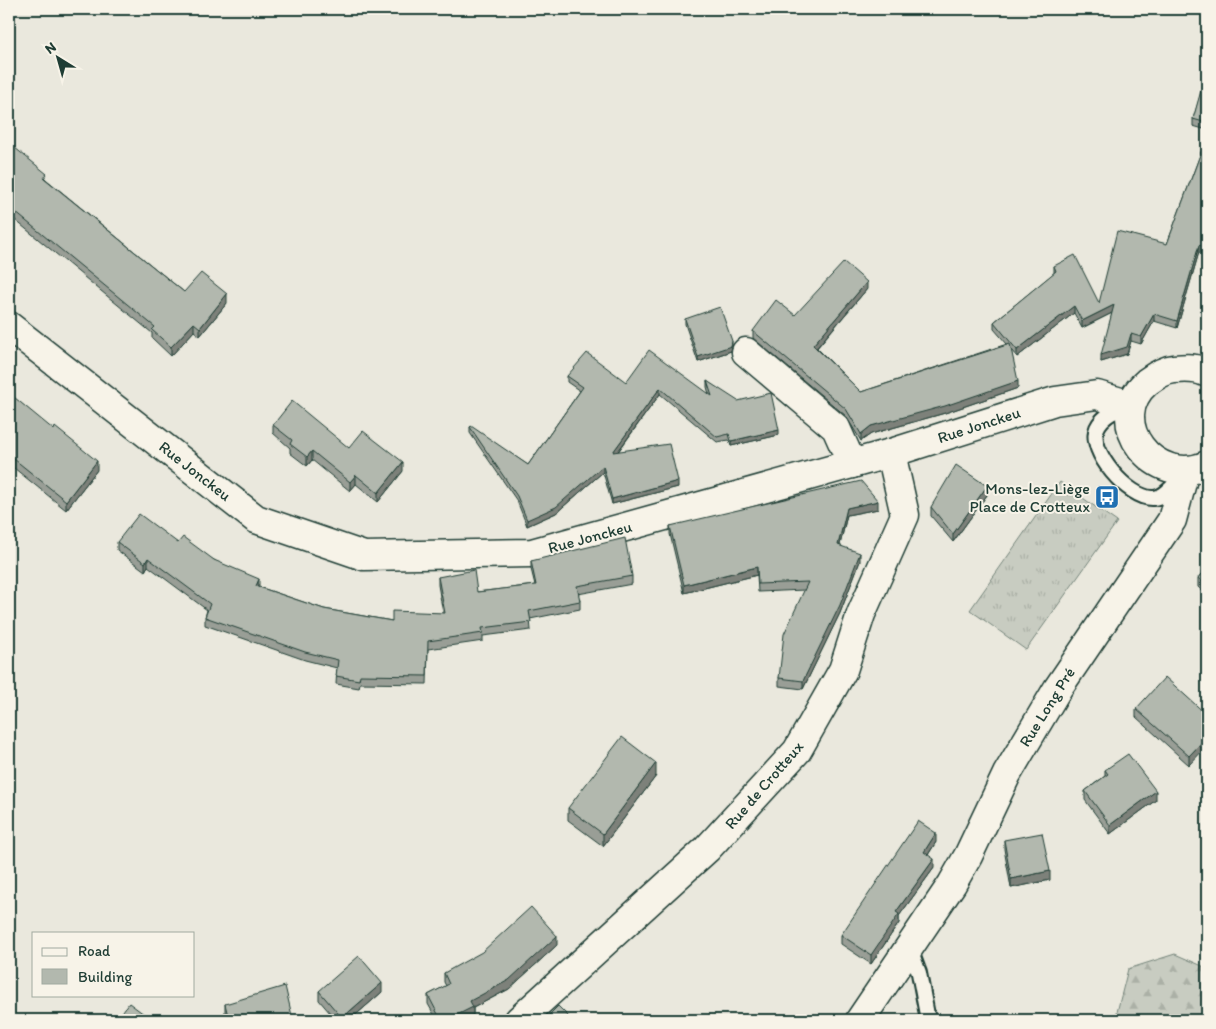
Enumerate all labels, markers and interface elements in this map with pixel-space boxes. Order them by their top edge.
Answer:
north arrow [32,32,82,82]
text: N [42,38,59,58]
street label: Rue Jonckeu [935,403,1023,447]
street label: Rue Jonckeu [155,437,235,505]
place label: Mons-lez-Liège Place de Crotteux [969,479,1090,516]
bus stop icon: Mons-lez-Liège Place de Crotteux [1094,484,1120,510]
street label: Rue Jonckeu [546,517,634,557]
street label: Rue Long Pré [1015,664,1079,750]
street label: Rue de Crotteux [721,737,807,833]
legend [32,932,195,996]
text: Road [78,942,111,960]
text: Building [78,968,132,986]

